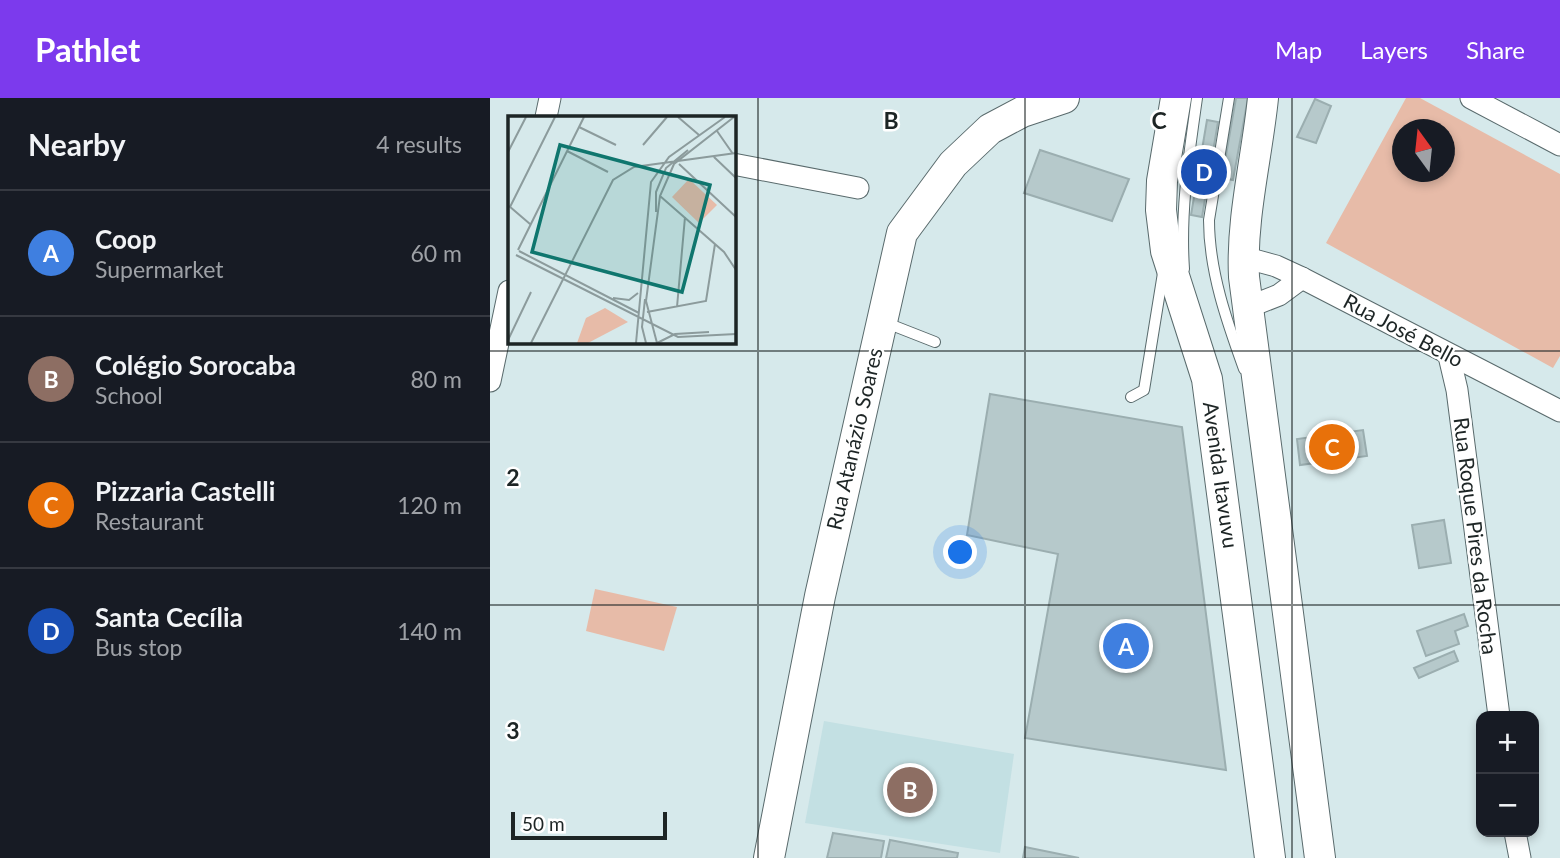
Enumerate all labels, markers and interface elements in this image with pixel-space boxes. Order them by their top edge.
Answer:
text: Pathlet [35,29,140,69]
text: Map [1275,35,1322,64]
text: Layers [1360,35,1428,64]
text: Share [1466,35,1525,64]
text: B [883,106,899,134]
text: C [1151,106,1167,134]
inset map [508,116,735,343]
north arrow [1392,119,1455,182]
text: Nearby [28,126,126,162]
text: 4 results [376,130,462,158]
pin: D [1181,146,1227,198]
text: Coop [95,223,157,255]
text: A [43,239,59,267]
text: 60 m [411,239,462,267]
text: Supermarket [95,255,224,283]
street label: Rua José Bello [1340,288,1468,372]
street label: Rua Atanázio Soares [820,345,887,532]
text: Colégio Sorocaba [95,349,296,381]
text: B [43,365,59,393]
text: 80 m [411,365,462,393]
text: School [95,381,163,409]
street label: Avenida Itavuvu [1199,400,1244,550]
street label: Rua Roque Pires da Rocha [1450,416,1503,656]
pin: C [1309,421,1355,473]
text: 2 [506,463,520,491]
text: Pizzaria Castelli [95,475,275,507]
text: C [43,491,59,519]
text: 120 m [397,491,462,519]
text: Restaurant [95,507,204,535]
your location [943,535,977,569]
text: Santa Cecília [95,601,243,633]
text: D [42,617,60,645]
text: 140 m [397,617,462,645]
pin: A [1103,620,1149,672]
text: Bus stop [95,633,182,661]
map controls [1476,711,1539,837]
button: + [1476,711,1539,774]
text: 3 [506,716,520,744]
pin: B [887,764,933,816]
button: − [1476,774,1539,837]
scale bar [511,809,667,841]
text: 50 m [522,812,565,835]

